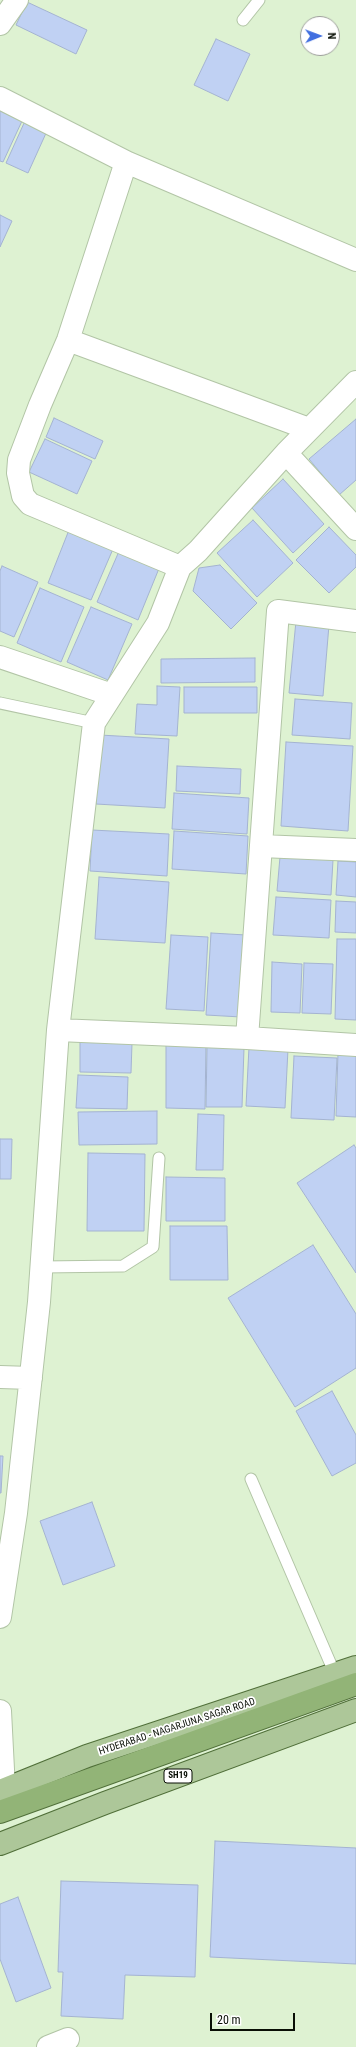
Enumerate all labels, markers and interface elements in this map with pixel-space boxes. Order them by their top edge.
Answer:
north arrow [300,16,340,56]
text: N [325,32,338,39]
street label: HYDERABAD - NAGARJUNA SAGAR ROAD [97,1696,257,1758]
road number: SH19 [164,1769,192,1783]
scale bar [212,2005,297,2031]
text: 20 m [217,2013,241,2027]

